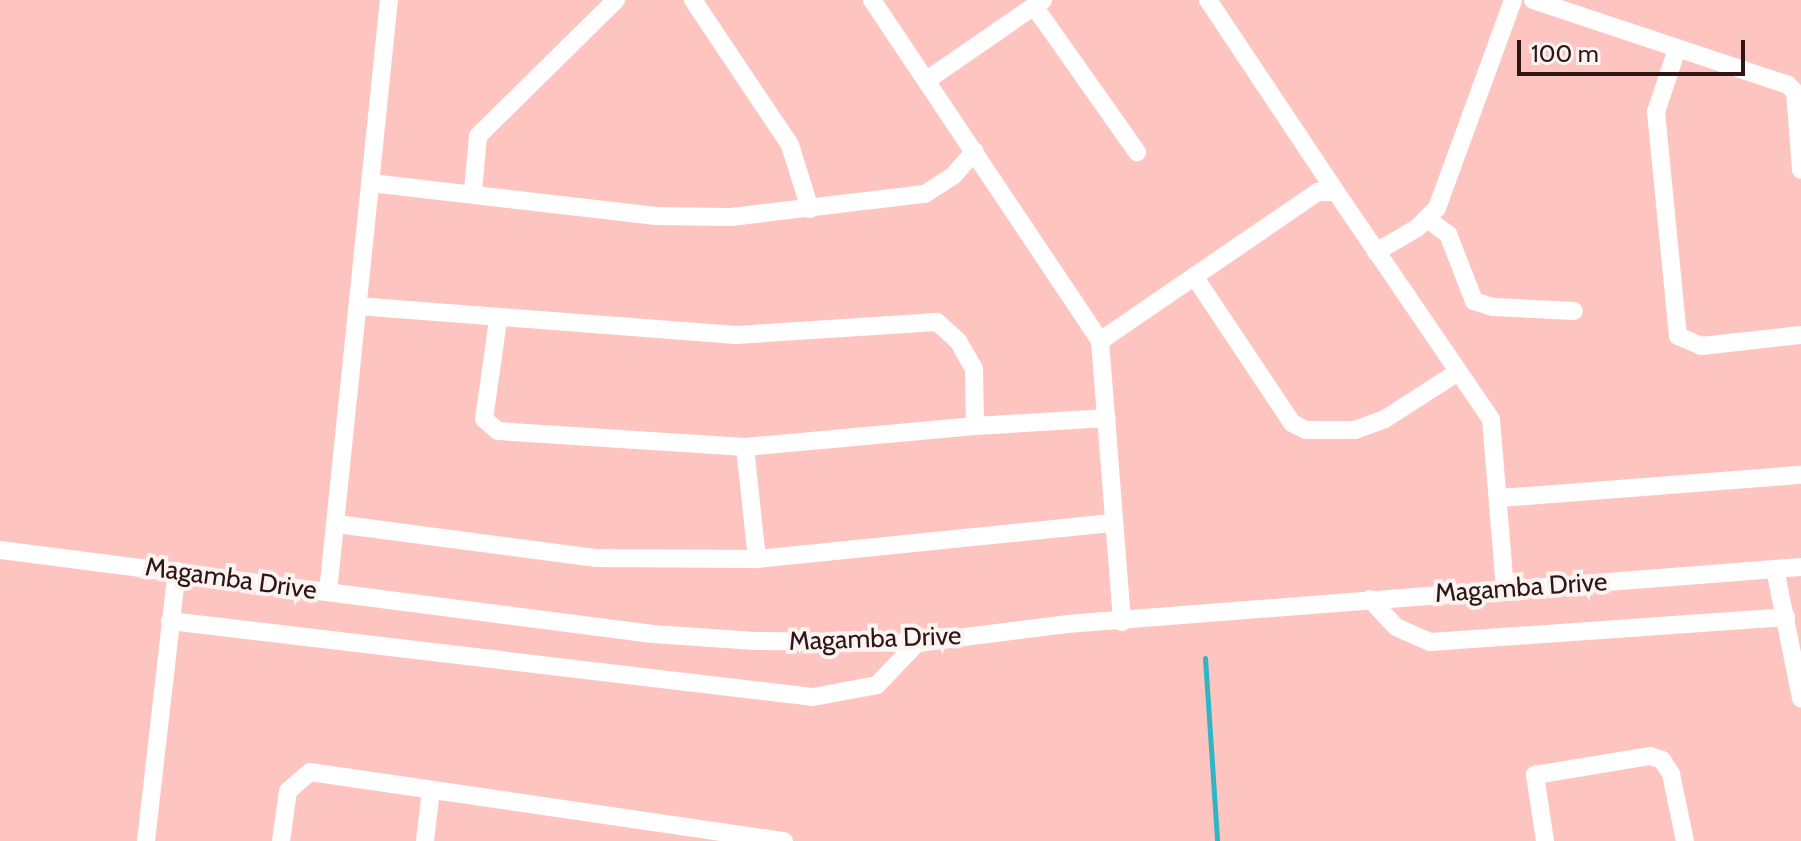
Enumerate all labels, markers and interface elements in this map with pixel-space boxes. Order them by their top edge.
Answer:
scale bar [1521,24,1749,74]
text: 100 m [1531,39,1599,68]
street label: Magamba Drive [143,552,319,606]
street label: Magamba Drive [1434,566,1608,610]
street label: Magamba Drive [788,620,962,658]

